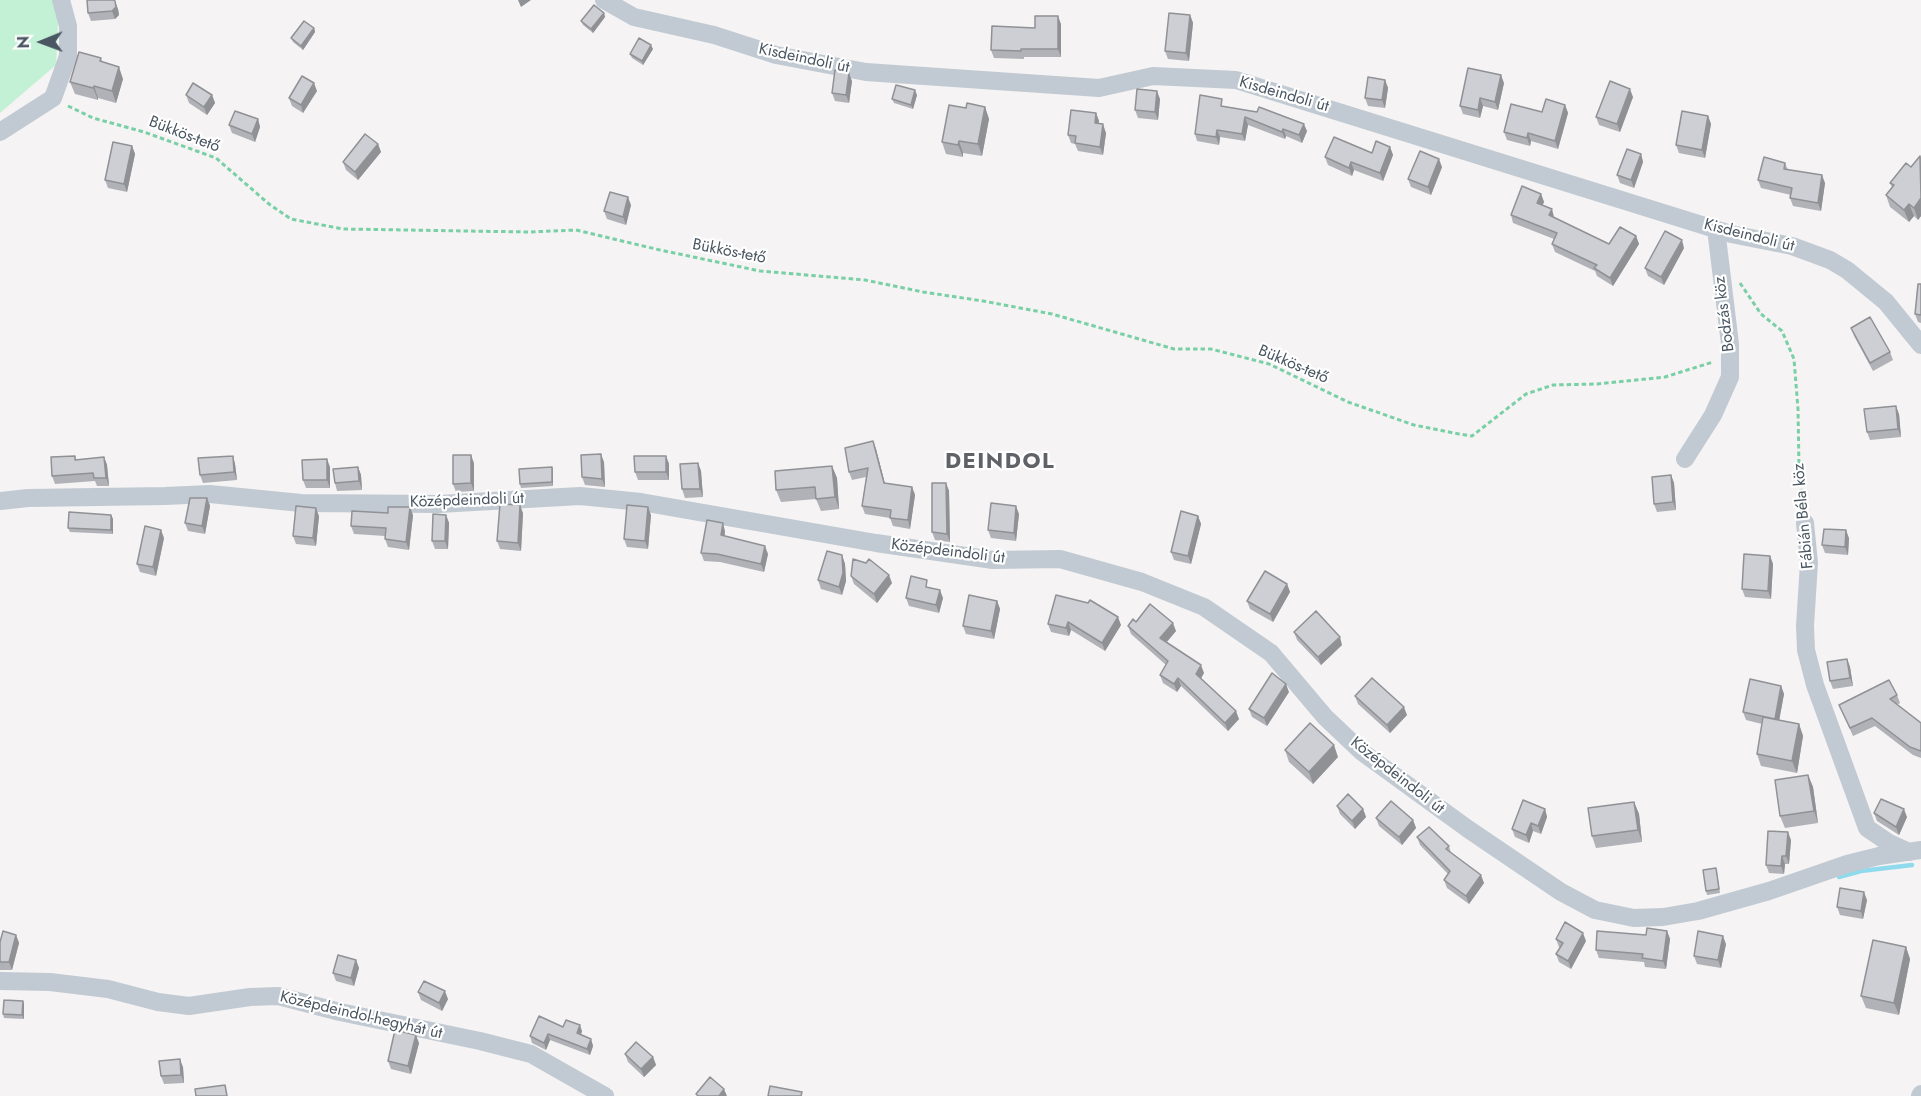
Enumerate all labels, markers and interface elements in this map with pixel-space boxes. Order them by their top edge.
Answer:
north arrow [12,12,72,72]
text: N [12,36,35,49]
street label: Kisdeindoli út [757,40,851,78]
street label: Kisdeindoli út [1237,73,1331,117]
street label: Bükkös-tető [146,113,222,157]
street label: Kisdeindoli út [1702,216,1796,256]
street label: Bükkös-tető [691,235,767,269]
street label: Bodzás köz [1711,275,1739,353]
street label: Bükkös-tető [1255,342,1331,388]
district label: DEINDOL [945,450,1055,476]
street label: Fábián Béla köz [1790,462,1818,570]
street label: Középdeindoli út [410,489,524,513]
street label: Középdeindoli út [890,536,1006,568]
street label: Középdeindoli út [1346,733,1448,819]
street label: Középdeindol-hegyhát út [278,988,444,1044]

